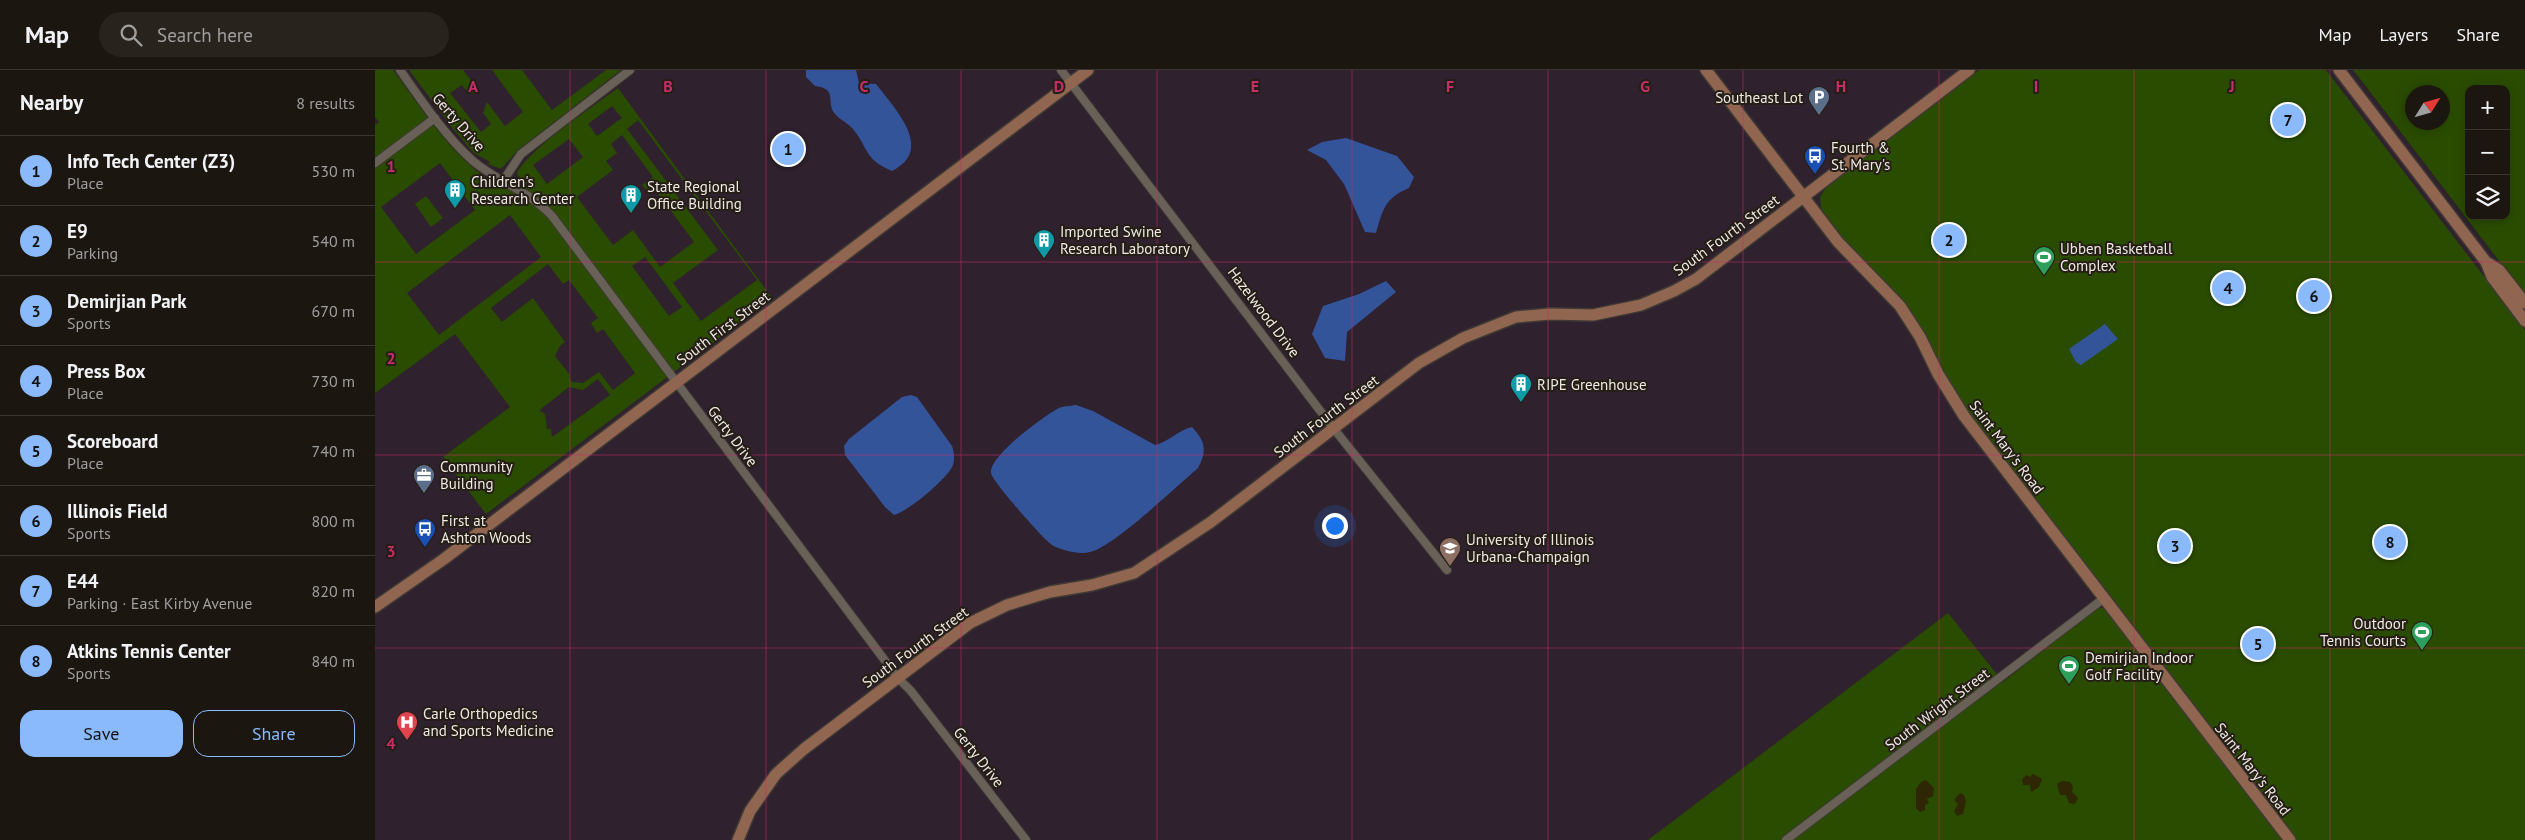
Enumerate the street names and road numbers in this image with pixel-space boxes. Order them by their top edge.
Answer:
street label: Gerty Drive [428,89,490,155]
street label: South Fourth Street [1669,190,1783,280]
street label: Hazelwood Drive [1224,263,1304,361]
street label: South First Street [673,287,773,369]
street label: South Fourth Street [1270,370,1382,462]
street label: Saint Mary's Road [1966,396,2048,498]
street label: Gerty Drive [704,402,762,470]
street label: South Fourth Street [858,602,972,692]
street label: South Wright Street [1881,664,1993,754]
street label: Saint Mary's Road [2211,719,2295,819]
street label: Gerty Drive [949,723,1009,791]

